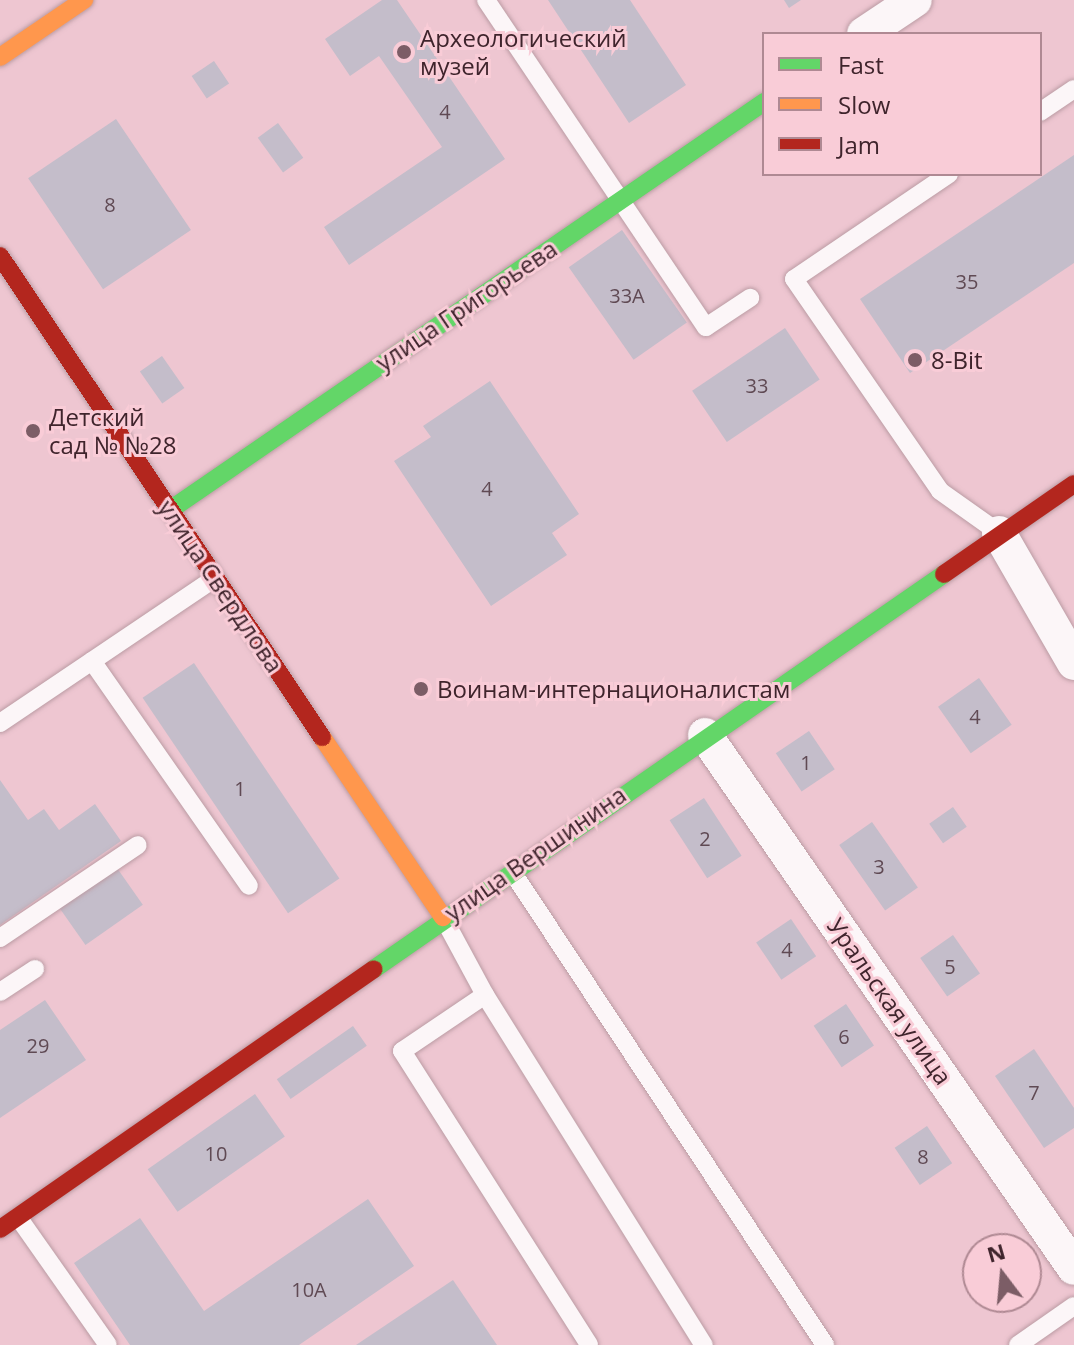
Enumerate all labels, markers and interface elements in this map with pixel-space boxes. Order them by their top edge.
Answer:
place label: Археологический музей [420,24,627,80]
legend [762,32,1042,176]
marker: Археологический музей [395,43,413,61]
text: Fast [838,48,884,81]
text: Slow [838,88,890,121]
house number: 4 [439,99,451,123]
text: Jam [838,128,880,161]
house number: 8 [104,192,116,216]
street label: улица Григорьева [370,234,562,376]
house number: 35 [956,269,978,293]
house number: 33А [609,283,645,307]
place label: 8-Bit [931,346,983,374]
marker: 8-Bit [906,351,924,369]
house number: 33 [746,373,768,397]
place label: Детский сад № №28 [49,403,176,459]
marker: Детский сад № №28 [24,422,42,440]
house number: 4 [481,476,493,500]
street label: улица Свердлова [153,494,289,678]
place label: Воинам-интернационалистам [437,675,790,703]
marker: Воинам-интернационалистам [412,680,430,698]
house number: 4 [969,704,981,728]
house number: 1 [800,750,812,774]
house number: 1 [234,776,246,800]
street label: улица Вершинина [439,780,631,926]
house number: 2 [699,826,711,850]
house number: 3 [873,854,885,878]
street label: Уральская улица [822,912,958,1090]
house number: 4 [781,937,793,961]
house number: 5 [944,954,956,978]
house number: 6 [838,1024,850,1048]
house number: 29 [27,1033,49,1057]
house number: 7 [1028,1080,1040,1104]
house number: 10 [205,1141,227,1165]
house number: 8 [917,1144,929,1168]
north arrow [962,1233,1042,1313]
text: N [983,1235,1009,1269]
house number: 10А [291,1277,327,1301]

